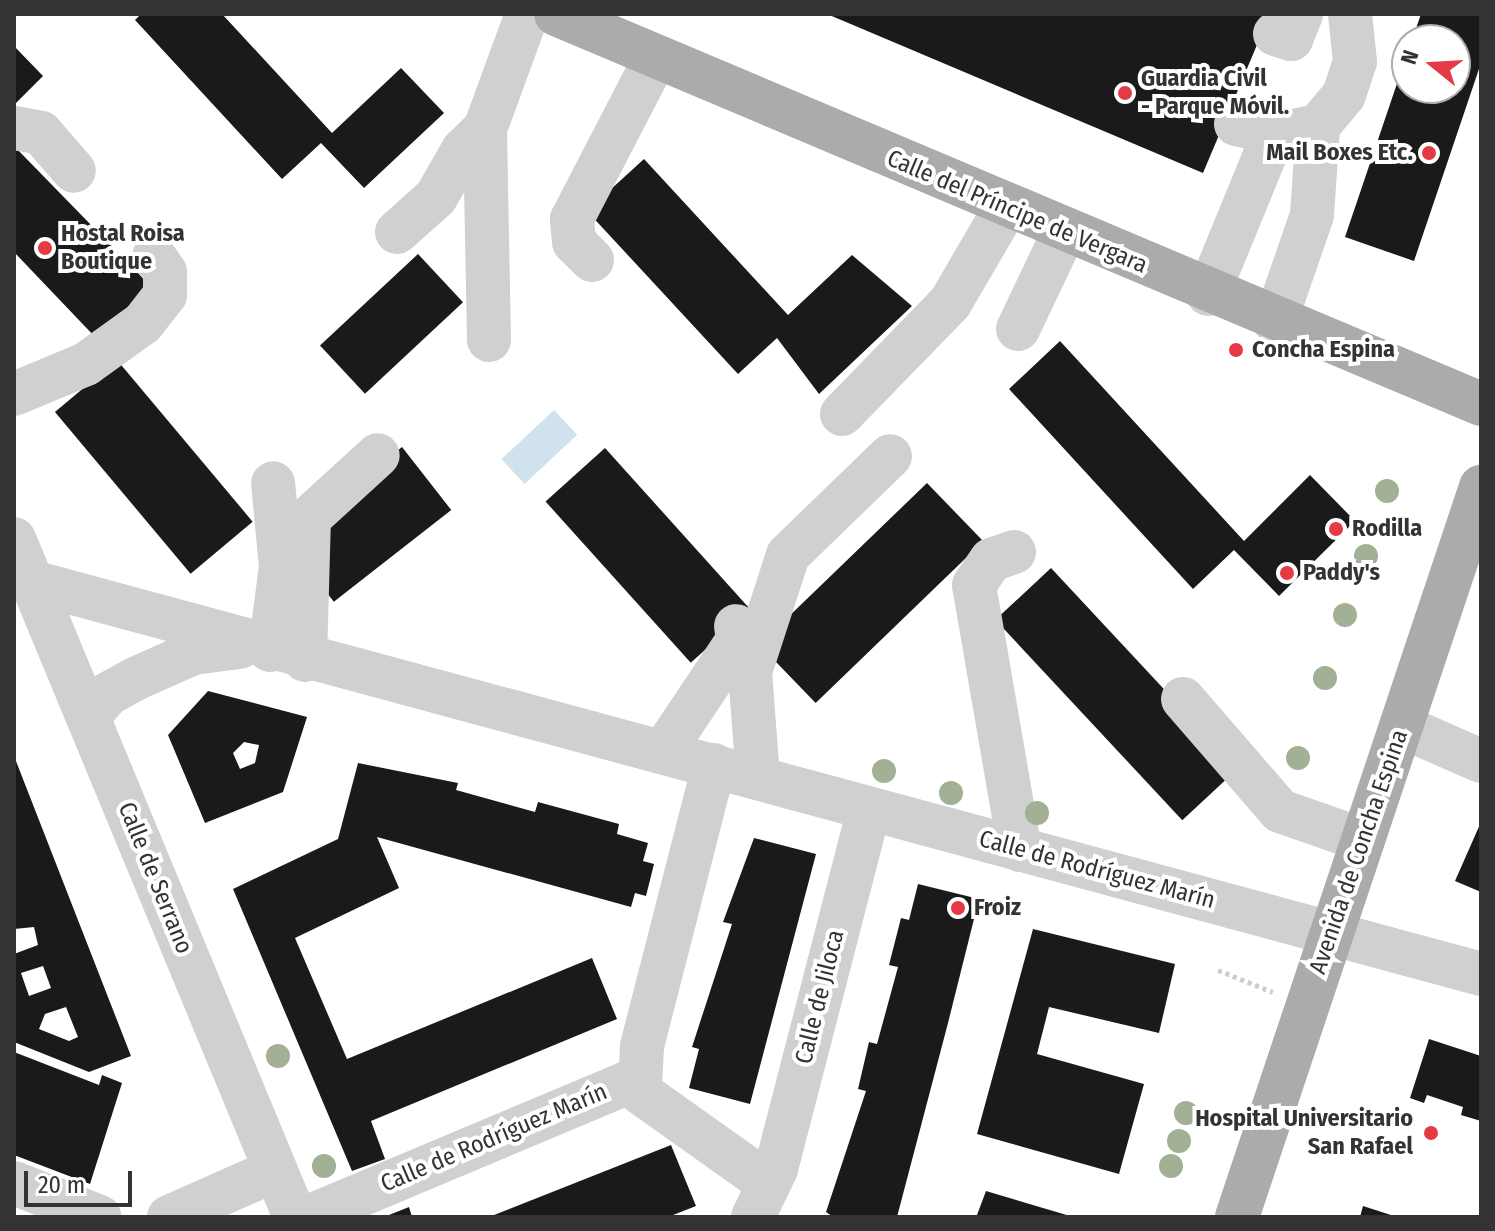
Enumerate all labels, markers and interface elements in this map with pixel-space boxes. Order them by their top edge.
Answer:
north arrow [1391,24,1471,104]
text: N [1395,47,1424,67]
place label: Guardia Civil - Parque Móvil. [1141,65,1289,121]
marker: Guardia Civil - Parque Móvil. [1116,84,1134,102]
place label: Mail Boxes Etc. [1266,139,1413,167]
street label: Calle del Príncipe de Vergara [883,144,1151,280]
marker: Mail Boxes Etc. [1420,144,1438,162]
place label: Hostal Roisa Boutique [61,220,185,276]
marker: Hostal Roisa Boutique [36,239,54,257]
place label: Concha Espina [1252,336,1395,364]
marker: Concha Espina [1227,341,1245,359]
place label: Rodilla [1352,515,1422,543]
marker: Rodilla [1327,520,1345,538]
place label: Paddy's [1303,559,1380,587]
marker: Paddy's [1278,564,1296,582]
street label: Avenida de Concha Espina [1304,726,1414,978]
street label: Calle de Serrano [112,798,198,958]
street label: Calle de Rodríguez Marín [976,825,1218,915]
place label: Froiz [974,894,1021,922]
marker: Froiz [949,899,967,917]
street label: Calle de Jiloca [789,927,851,1067]
street label: Calle de Rodríguez Marín [377,1077,611,1199]
place label: Hospital Universitario San Rafael [1195,1105,1413,1161]
marker: Hospital Universitario San Rafael [1420,1122,1442,1144]
scale bar [28,1155,136,1205]
text: 20 m [38,1171,85,1199]

